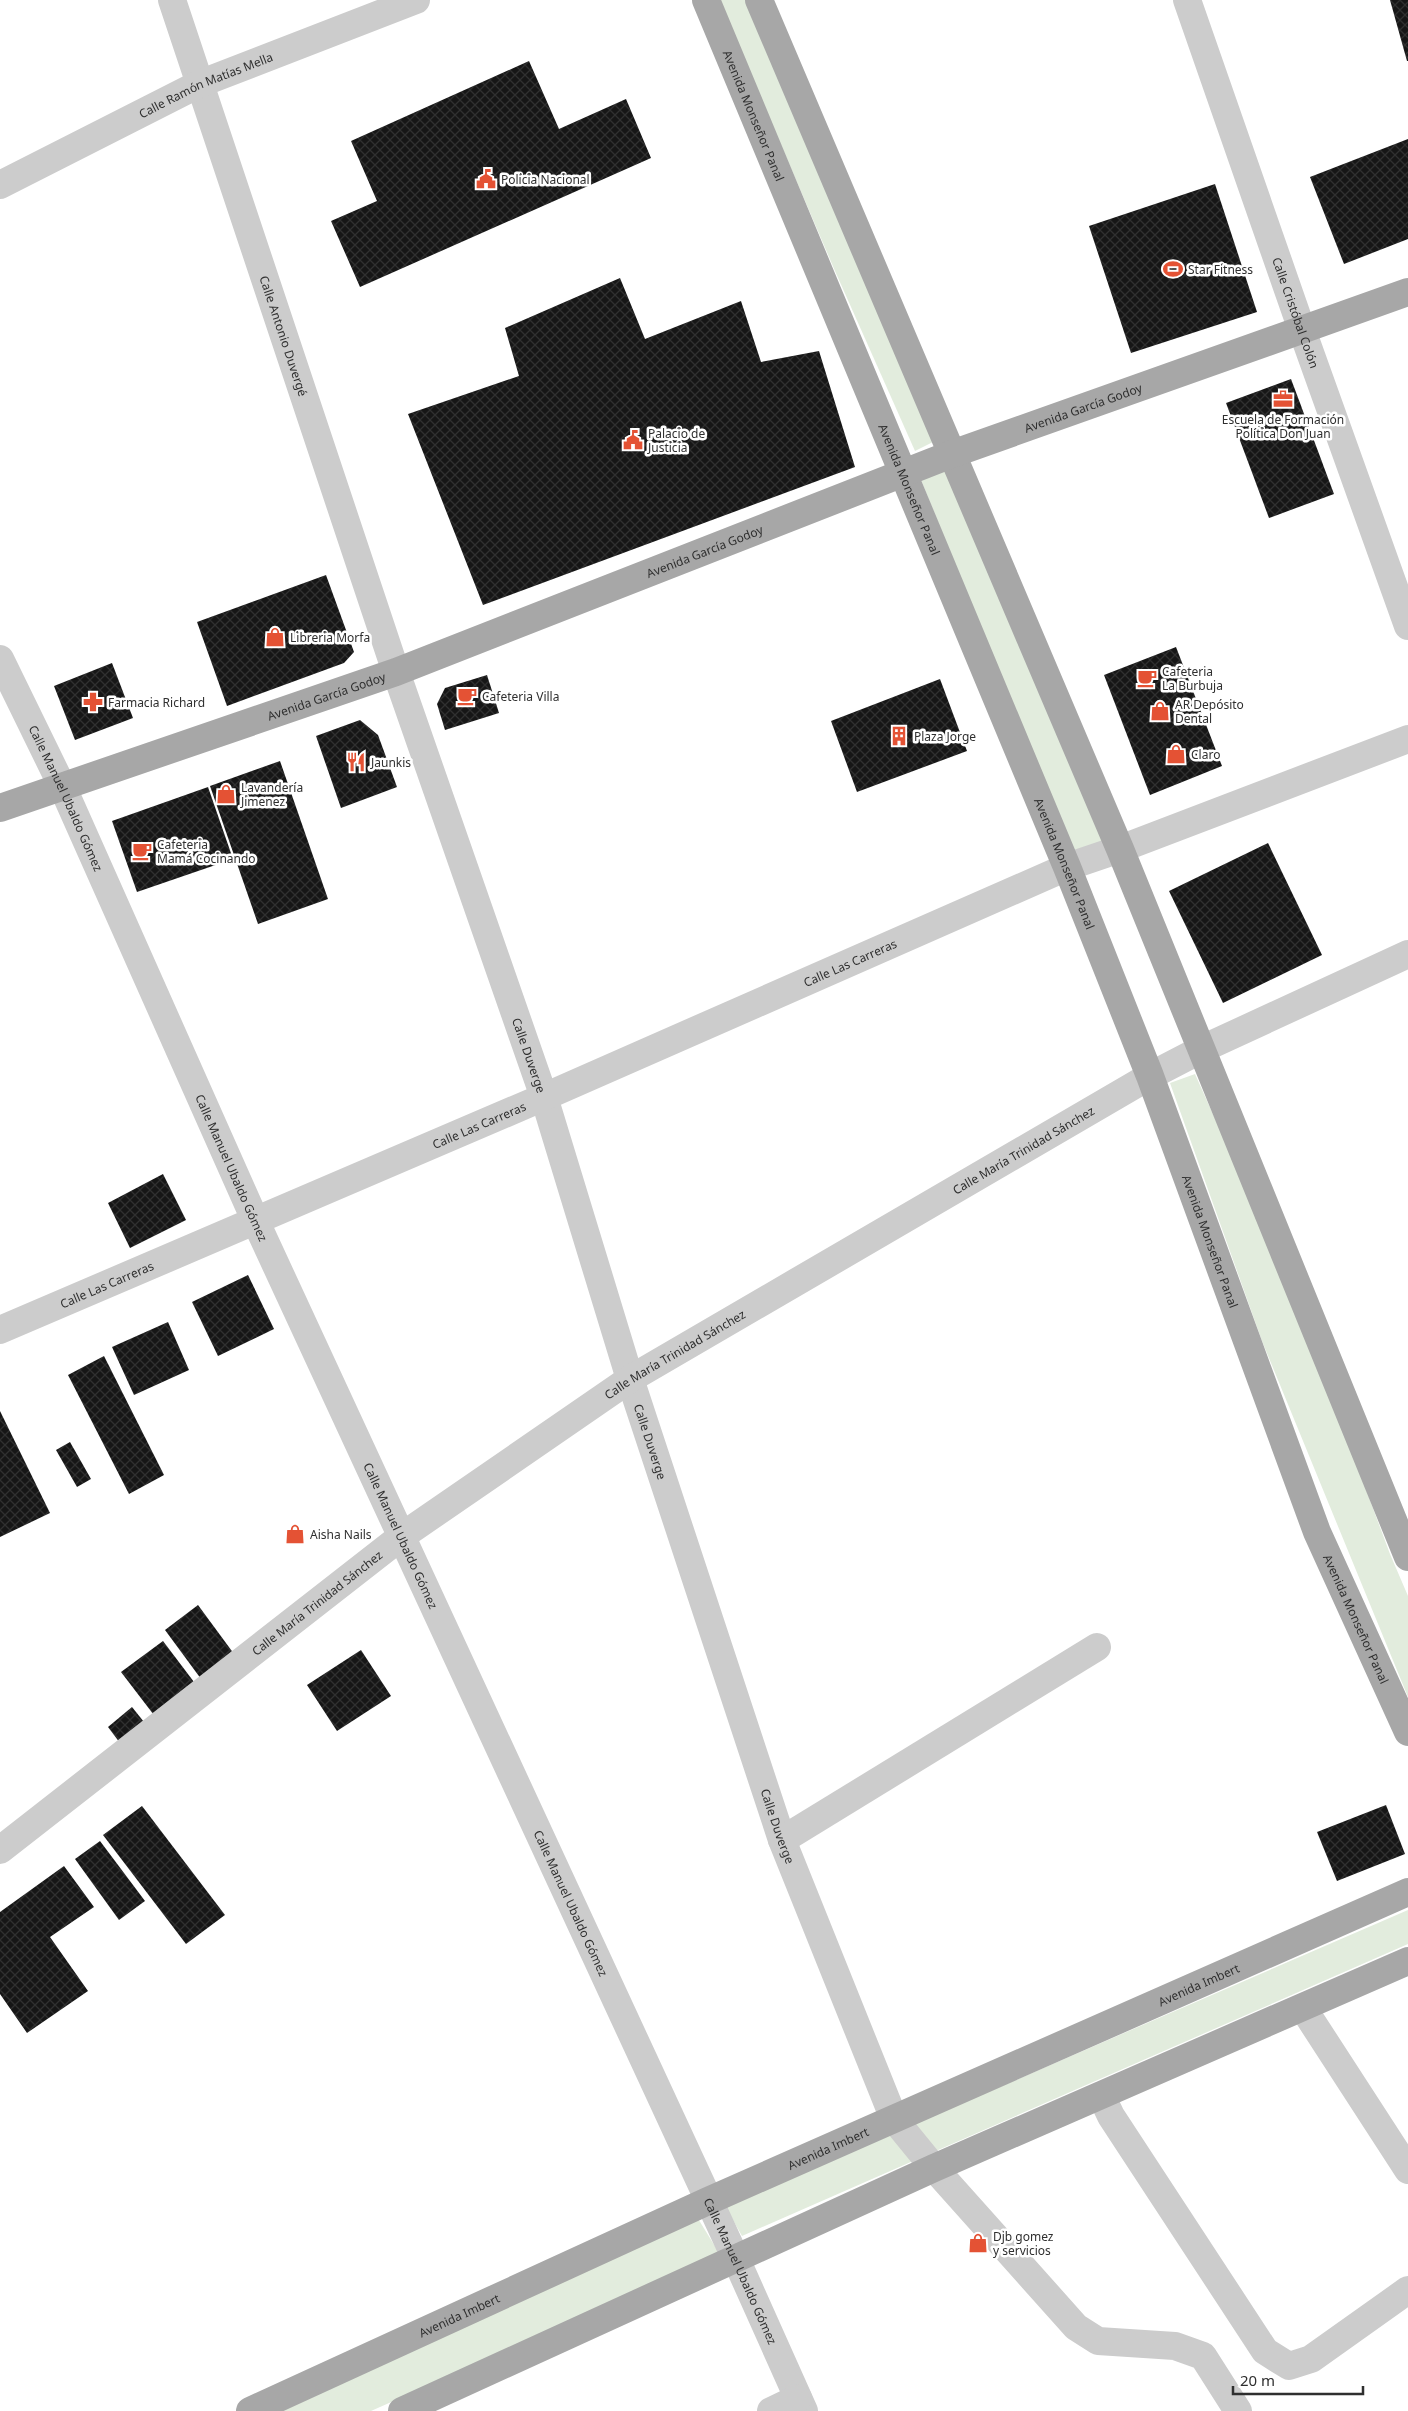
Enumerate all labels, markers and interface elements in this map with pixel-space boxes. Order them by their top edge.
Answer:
street label: Avenida Monseñor Panal [719,47,789,184]
street label: Calle Ramón Matías Mella [136,48,275,122]
public building icon: Policia Nacional [475,168,497,190]
place label: Policia Nacional [501,171,590,188]
street label: Calle Cristóbal Colón [1269,255,1323,370]
sports icon: Star Fitness [1162,258,1184,280]
place label: Star Fitness [1188,261,1253,278]
street label: Calle Antonio Duvergé [256,273,312,399]
street label: Avenida García Godoy [1022,378,1145,436]
office icon: Escuela de Formación Política Don Juan [1272,388,1294,410]
place label: Escuela de Formación Política Don Juan [1222,411,1344,442]
street label: Avenida Monseñor Panal [875,421,945,557]
place label: Palacio de Justicia [647,425,705,456]
public building icon: Palacio de Justicia [622,429,644,451]
street label: Avenida García Godoy [644,520,766,582]
shop icon: Libreria Morfa [264,626,286,648]
place label: Libreria Morfa [290,629,370,646]
place label: Cafeteria La Burbuja [1162,663,1223,694]
cafe icon: Cafeteria La Burbuja [1136,667,1158,689]
street label: Avenida García Godoy [265,668,388,724]
cafe icon: Cafeteria Villa [456,685,478,707]
place label: Cafeteria Villa [482,688,559,705]
pharmacy icon: Farmacia Richard [82,691,104,713]
place label: Farmacia Richard [108,694,205,711]
place label: AR Depósito Dental [1175,696,1244,727]
shop icon: AR Depósito Dental [1149,700,1171,722]
street label: Calle Manuel Ubaldo Gómez [25,722,108,874]
building icon: Plaza Jorge [888,725,910,747]
place label: Plaza Jorge [914,728,976,745]
shop icon: Claro [1165,743,1187,765]
place label: Claro [1191,746,1220,763]
restaurant icon: Jaunkis [345,751,367,773]
place label: Jaunkis [370,754,411,771]
place label: Lavandería Jimenez [240,779,303,810]
shop icon: Lavandería Jimenez [215,783,237,805]
street label: Avenida Monseñor Panal [1031,795,1099,932]
place label: Cafeteria Mamá Cocinando [157,836,256,867]
cafe icon: Cafeteria Mamá Cocinando [131,840,153,862]
street label: Calle Las Carreras [801,934,900,990]
street label: Calle Duverge [508,1015,550,1095]
street label: Calle Manuel Ubaldo Gómez [192,1091,272,1244]
street label: Calle Las Carreras [429,1097,529,1152]
street label: Calle María Trinidad Sánchez [949,1102,1098,1198]
street label: Avenida Monseñor Panal [1178,1172,1243,1310]
street label: Calle Las Carreras [57,1257,156,1312]
street label: Calle María Trinidad Sánchez [601,1305,749,1403]
street label: Calle Duverge [630,1402,671,1482]
street label: Calle Manuel Ubaldo Gómez [360,1460,442,1612]
shop icon: Aisha Nails [284,1523,306,1545]
place label: Aisha Nails [310,1526,372,1543]
street label: Calle María Trinidad Sánchez [248,1546,386,1659]
street label: Avenida Monseñor Panal [1320,1551,1393,1686]
street label: Calle Duverge [757,1786,799,1866]
street label: Calle Manuel Ubaldo Gómez [530,1827,613,1979]
street label: Avenida Imbert [1155,1959,1242,2010]
street label: Avenida Imbert [785,2122,872,2173]
street label: Calle Manuel Ubaldo Gómez [700,2195,782,2347]
place label: Djb gomez y servicios [993,2228,1054,2259]
shop icon: Djb gomez y servicios [967,2232,989,2254]
street label: Avenida Imbert [416,2289,503,2341]
scale bar [1233,2364,1363,2396]
text: 20 m [1240,2370,1275,2390]

